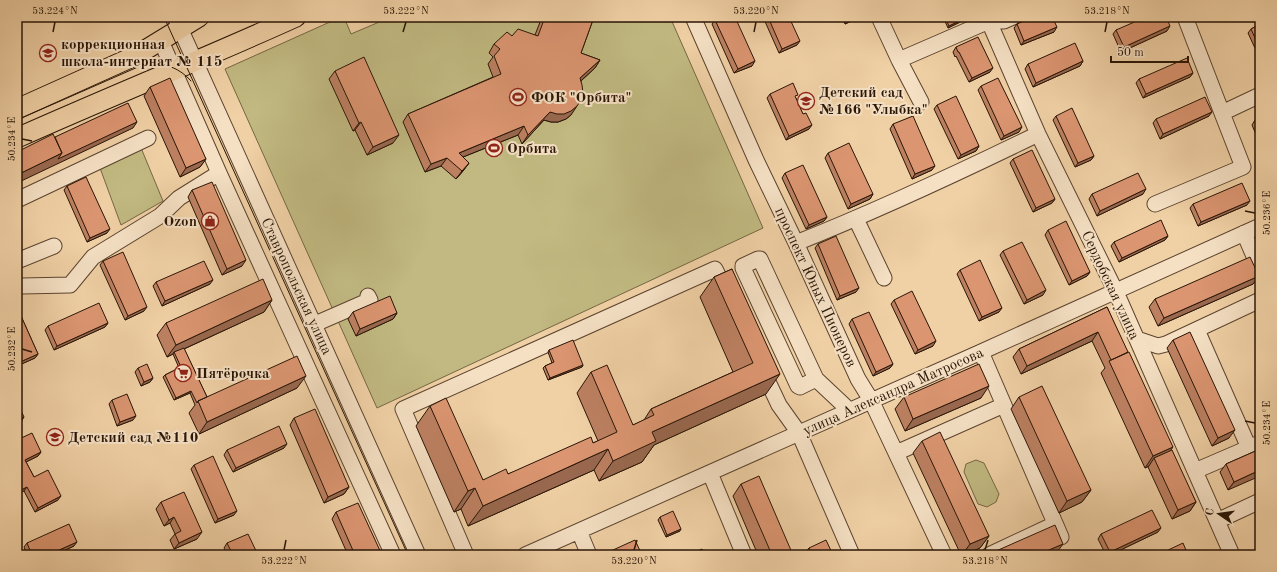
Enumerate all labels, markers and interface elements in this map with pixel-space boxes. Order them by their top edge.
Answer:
text: 53.224°N [32,6,78,16]
text: 53.222°N [383,6,429,16]
text: 53.220°N [733,6,779,16]
text: 53.218°N [1084,6,1130,16]
place label: коррекционная школа-интернат № 115 [61,38,223,70]
scale bar [1111,38,1188,64]
school or university icon: коррекционная школа-интернат № 115 [38,43,58,63]
text: 50 m [1117,46,1144,59]
place label: Детский сад №166 "Улыбка" [819,86,928,118]
sports icon: ФОК "Орбита" [508,87,528,107]
place label: ФОК "Орбита" [531,91,631,106]
school or university icon: Детский сад №166 "Улыбка" [796,91,816,111]
text: 50.234°E [7,117,17,161]
sports icon: Орбита [484,138,504,158]
place label: Орбита [507,142,557,157]
text: 50.236°E [1262,191,1272,235]
street label: проспект Юных Пионеров [771,206,858,370]
shop icon: Ozon [200,211,220,231]
place label: Ozon [164,215,197,230]
street label: Ставропольская улица [257,216,334,358]
street label: Сердобская улица [1078,229,1142,343]
text: 50.232°E [7,327,17,371]
street label: улица Александра Матросова [801,345,987,439]
supermarket icon: Пятёрочка [173,363,193,383]
place label: Пятёрочка [196,367,270,382]
text: 50.234°E [1262,401,1272,445]
school or university icon: Детский сад №110 [45,427,65,447]
place label: Детский сад №110 [68,431,198,446]
north arrow [1199,494,1239,534]
text: С [1205,507,1217,517]
text: 53.222°N [261,556,307,566]
text: 53.220°N [611,556,657,566]
text: 53.218°N [962,556,1008,566]

